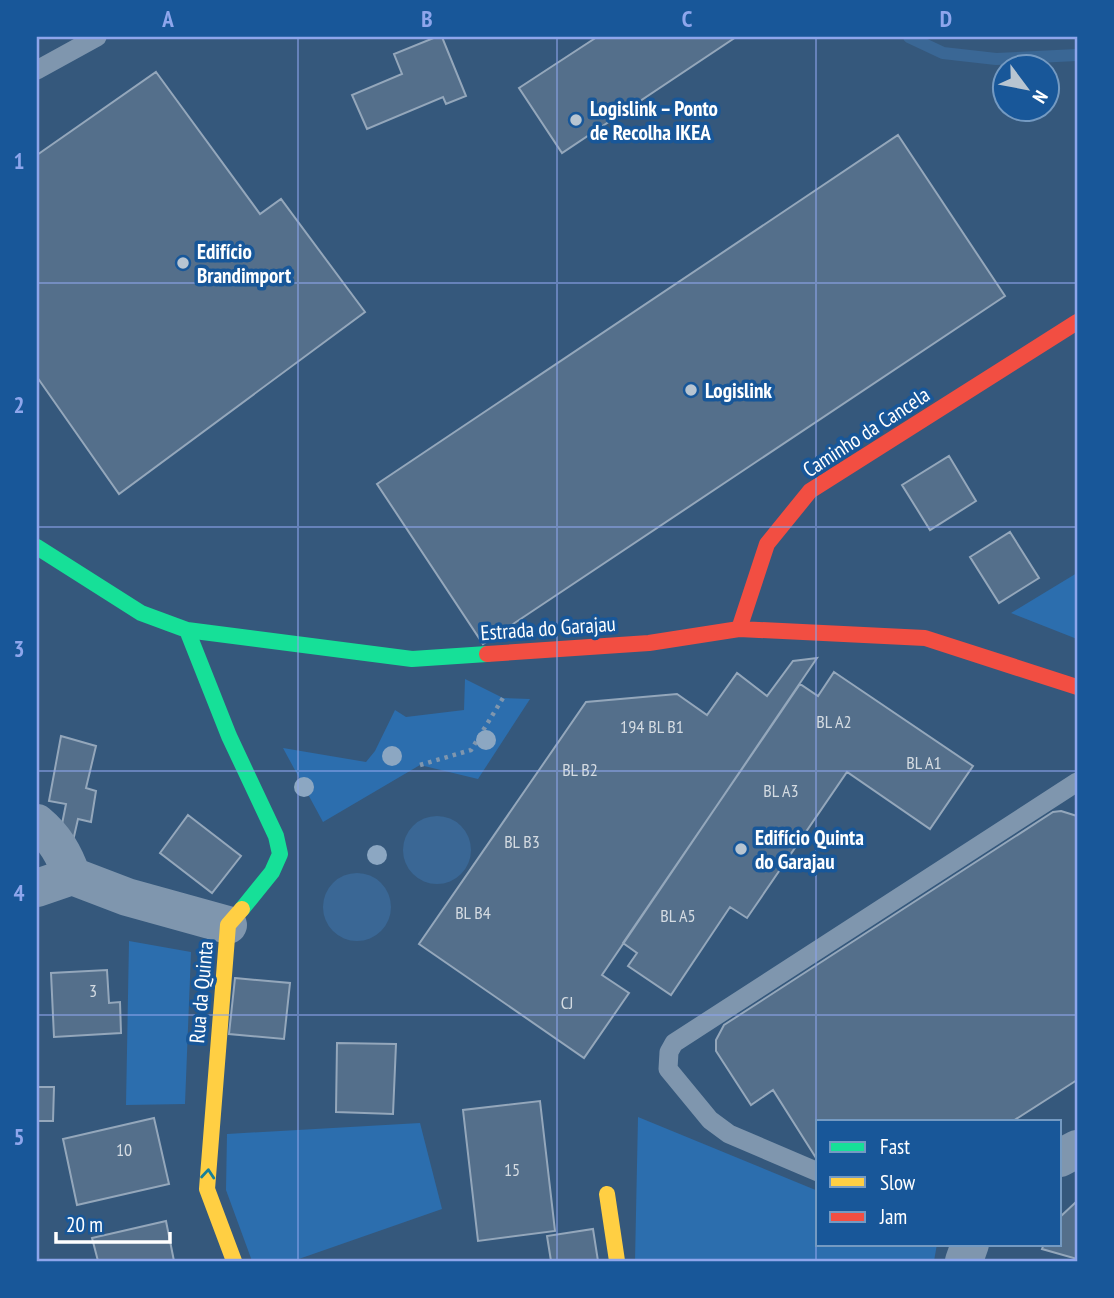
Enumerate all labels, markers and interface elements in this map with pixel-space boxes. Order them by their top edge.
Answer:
text: A [161,4,174,33]
text: B [421,4,433,33]
text: C [682,4,693,33]
text: D [940,4,952,33]
north arrow [992,52,1062,122]
text: N [1028,86,1053,108]
place label: Logislink – Ponto de Recolha IKEA [590,95,718,146]
marker: Logislink – Ponto de Recolha IKEA [568,112,584,128]
text: 1 [14,146,25,175]
place label: Edifício Brandimport [197,238,291,289]
marker: Edifício Brandimport [175,255,191,271]
place label: Logislink [705,377,772,404]
street label: Caminho da Cancela [797,381,935,483]
marker: Logislink [683,382,699,398]
text: 2 [14,390,25,419]
street label: Estrada do Garajau [479,610,617,646]
text: 3 [14,634,25,663]
house number: BL A2 [816,710,852,733]
house number: 194 BL B1 [620,715,684,738]
house number: BL A1 [906,751,942,774]
house number: BL B2 [562,758,598,781]
house number: BL A3 [763,779,799,802]
place label: Edifício Quinta do Garajau [755,824,864,875]
house number: BL B3 [504,830,540,853]
marker: Edifício Quinta do Garajau [733,841,749,857]
text: 4 [14,878,25,907]
house number: BL B4 [455,901,491,924]
house number: BL A5 [660,904,696,927]
street label: Rua da Quinta [183,940,219,1044]
house number: 3 [89,979,97,1002]
house number: CJ [561,991,573,1014]
legend [816,1120,1062,1246]
text: 5 [14,1122,25,1151]
text: Fast [880,1133,910,1160]
house number: 10 [116,1138,132,1161]
house number: 15 [504,1158,520,1181]
one-way arrow [200,1168,215,1179]
text: Slow [880,1169,916,1196]
scale bar [56,1200,170,1244]
text: Jam [879,1203,907,1230]
text: 20 m [66,1211,103,1238]

